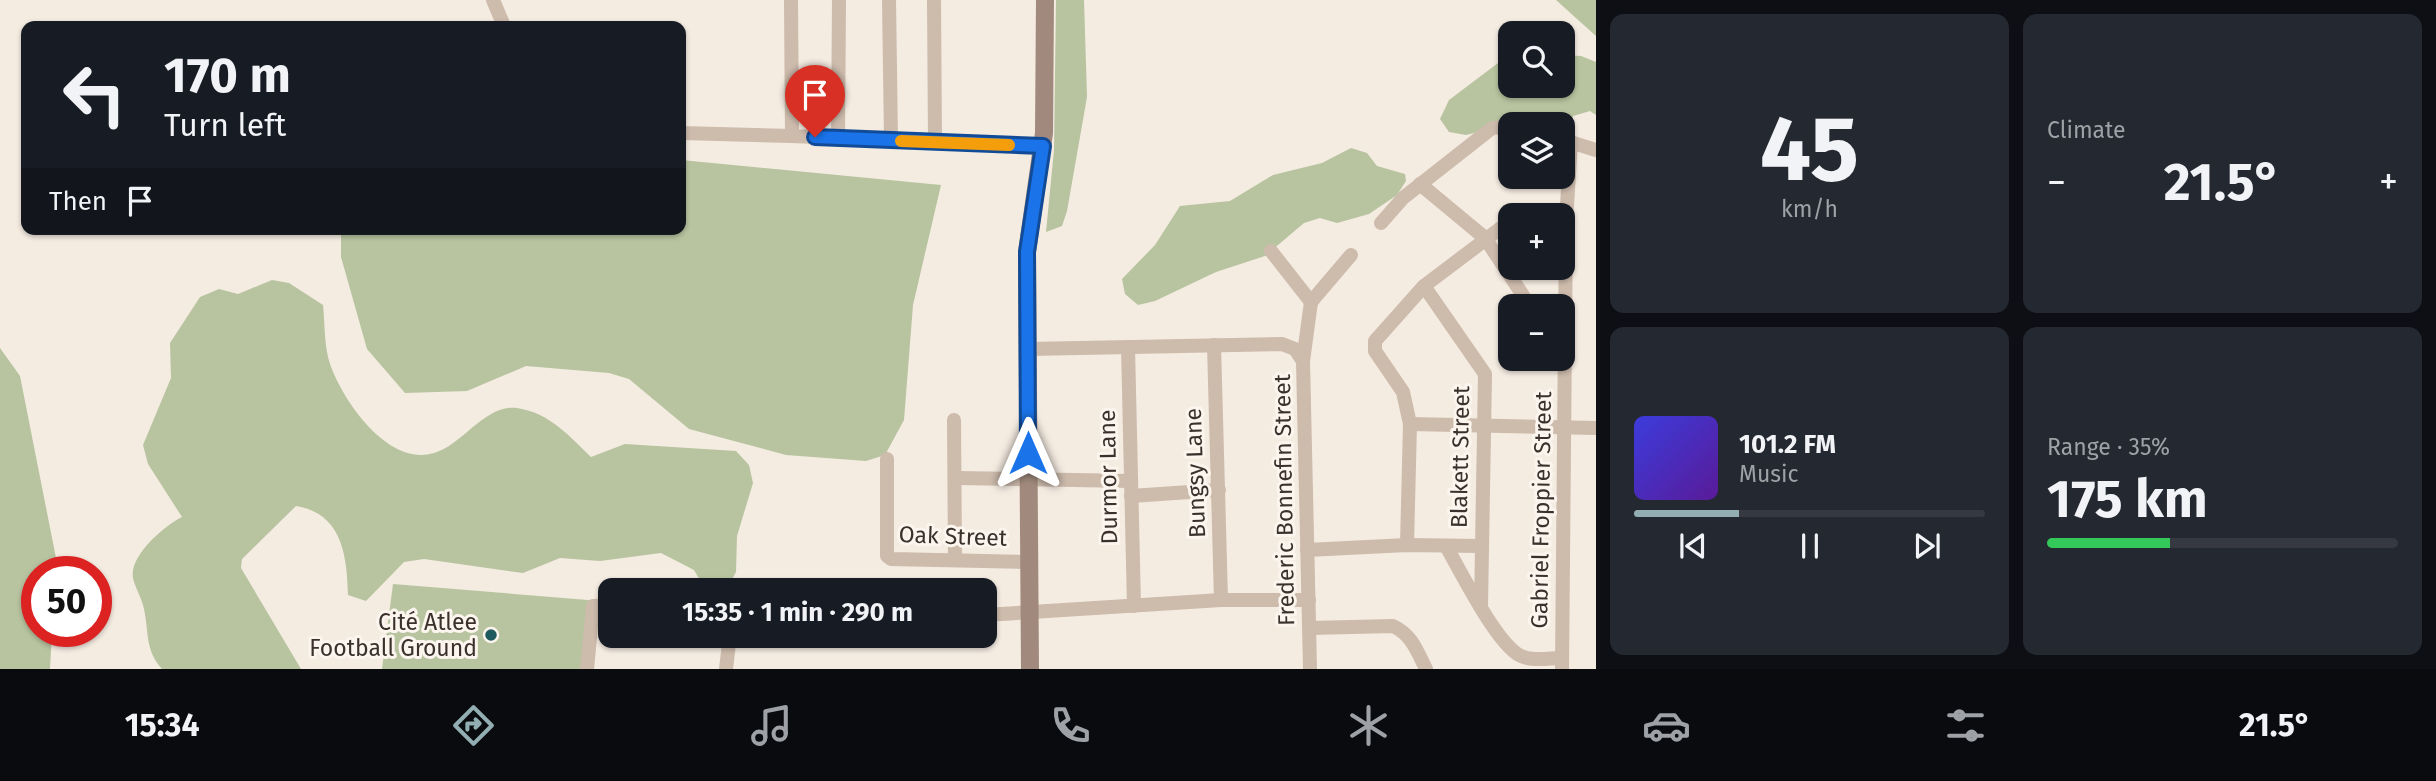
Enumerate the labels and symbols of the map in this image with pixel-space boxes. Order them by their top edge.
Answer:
pin [785,65,845,137]
street label: Frederic Bonnefin Street [1268,373,1300,626]
street label: Blakett Street [1445,385,1475,528]
street label: Gabriel Froppier Street [1525,390,1557,629]
street label: Bungsy Lane [1179,407,1211,539]
street label: Durmor Lane [1093,409,1123,545]
position arrow [991,416,1065,490]
street label: Oak Street [898,520,1008,552]
speed limit sign: 50 [21,556,112,647]
place label: Cité Atlee Football Ground [309,608,477,662]
marker: Cité Atlee Football Ground [483,627,499,643]

